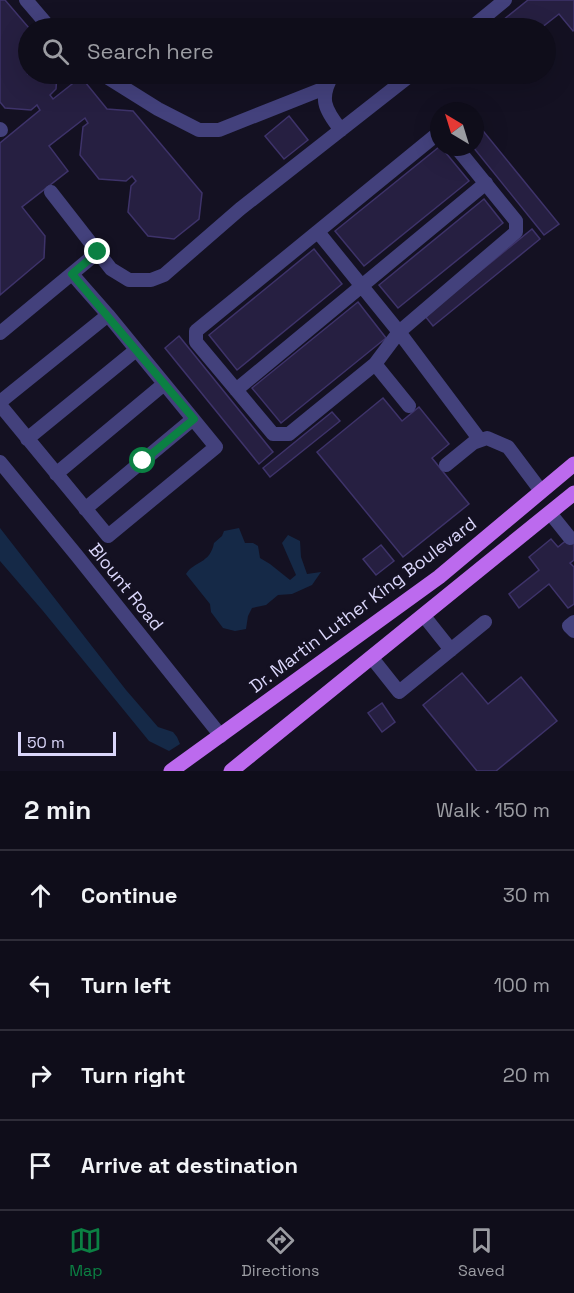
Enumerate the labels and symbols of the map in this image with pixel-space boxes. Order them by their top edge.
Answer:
north arrow [430,102,484,156]
route end [84,238,110,264]
route start [129,447,155,473]
street label: Dr. Martin Luther King Boulevard [245,512,481,698]
street label: Blount Road [84,538,169,635]
scale bar [18,729,116,756]

